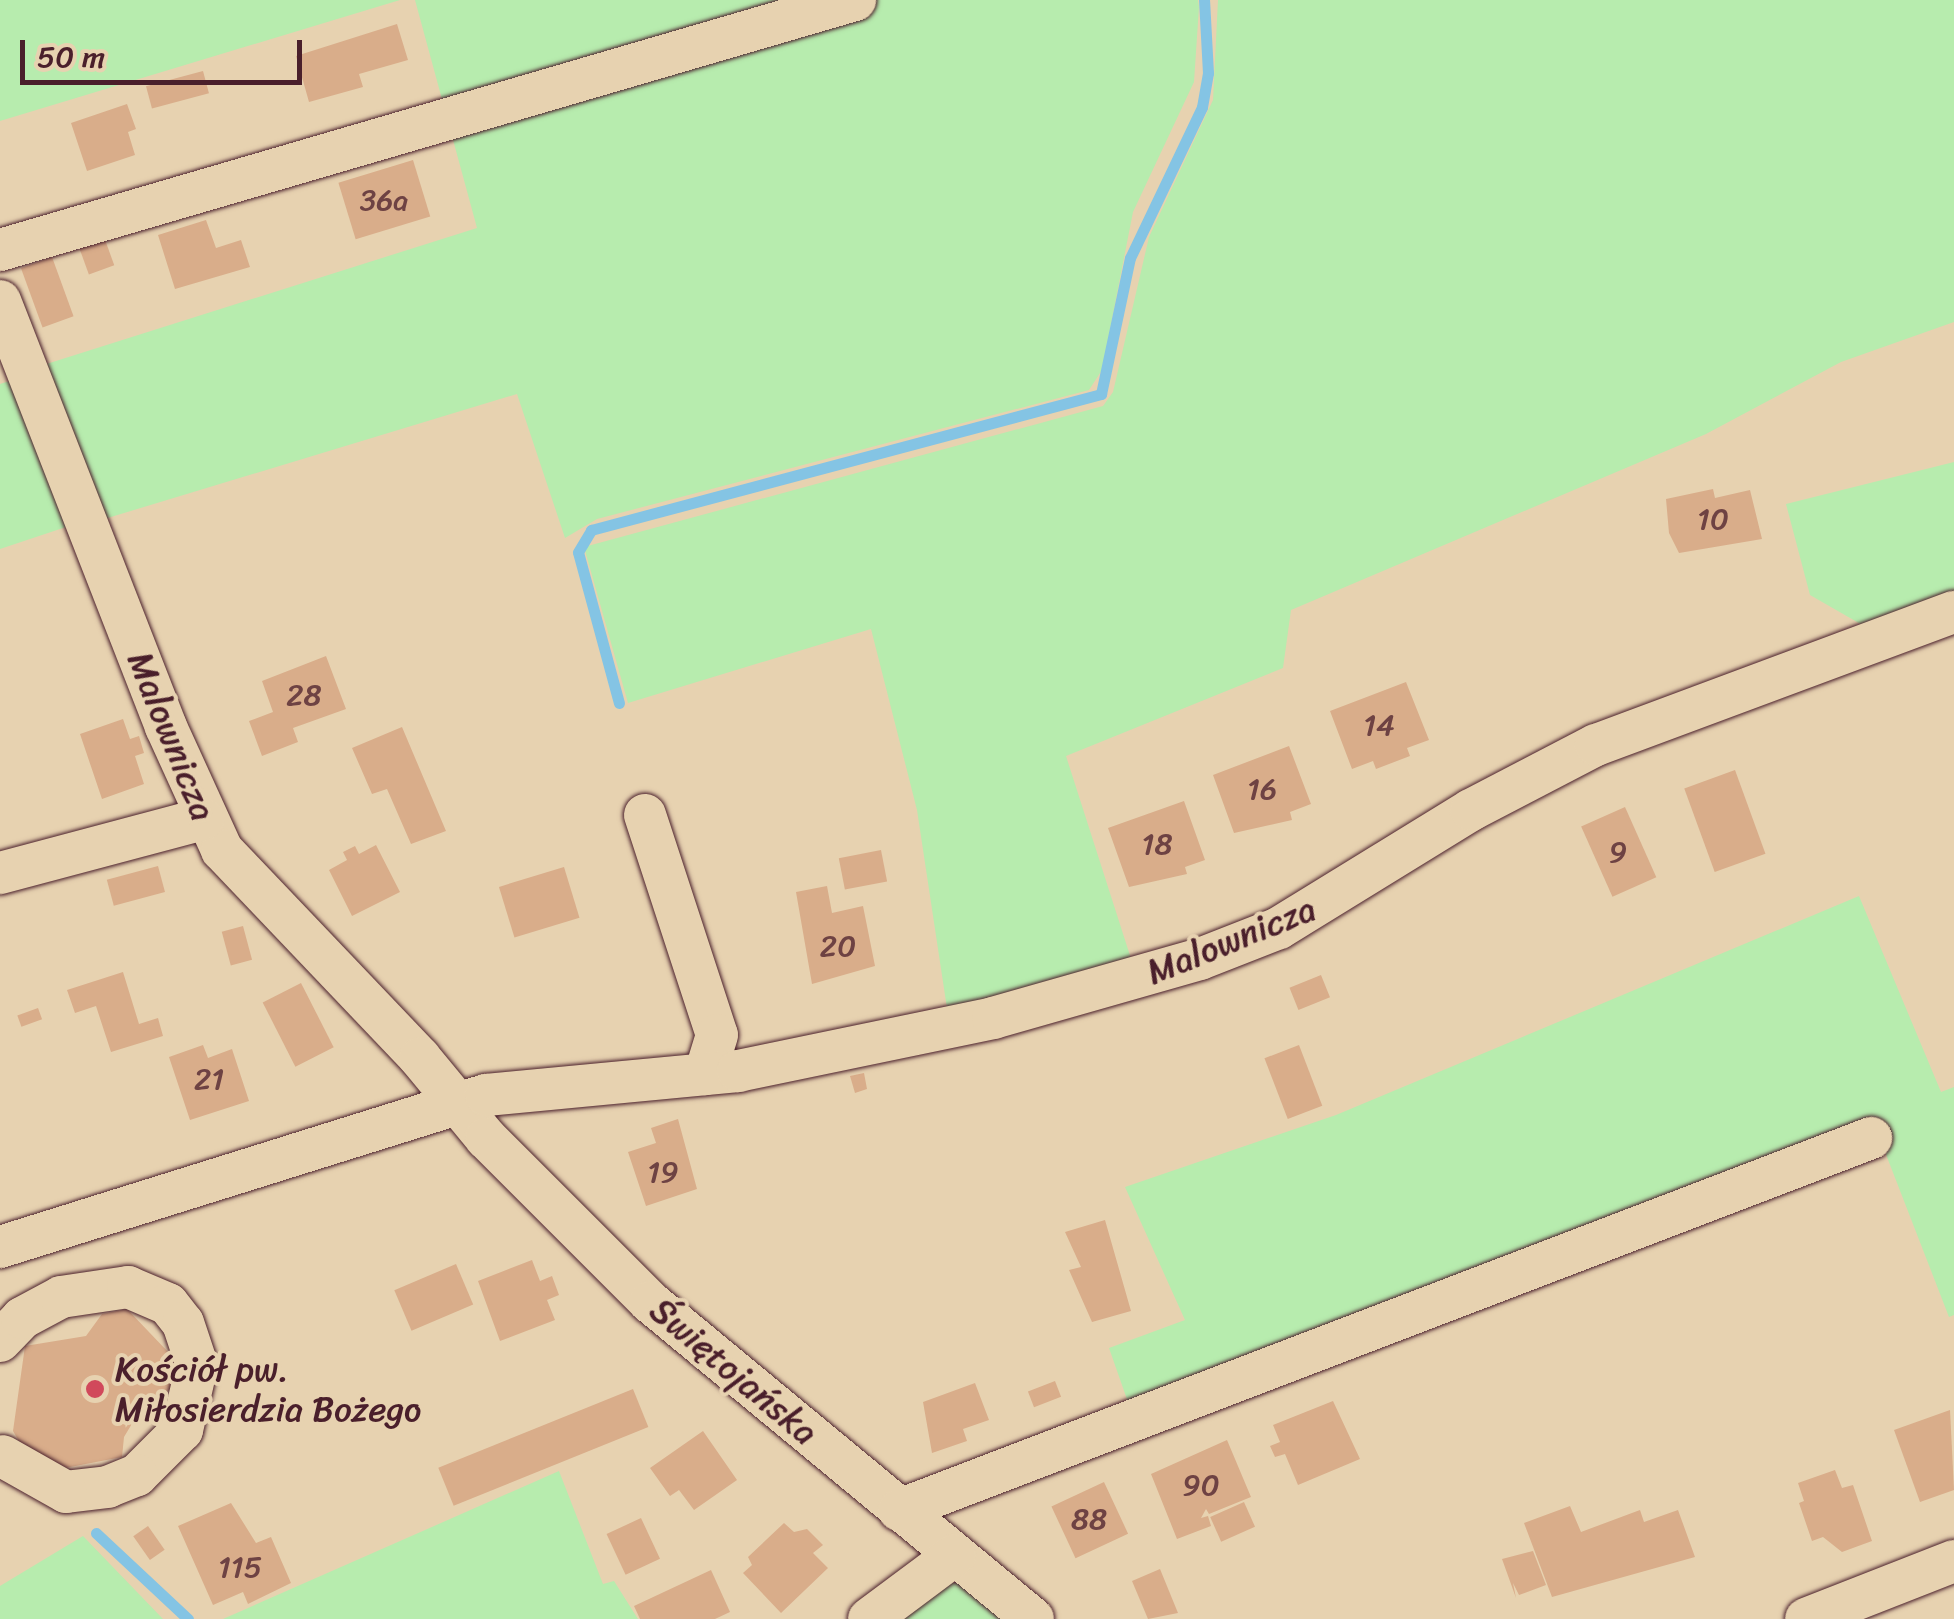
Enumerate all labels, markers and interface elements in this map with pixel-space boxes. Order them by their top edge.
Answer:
scale bar [25,20,308,82]
text: 50 m [37,30,105,84]
house number: 36a [360,182,408,218]
house number: 10 [1697,501,1729,537]
street label: Malownicza [119,645,225,827]
house number: 28 [286,677,322,713]
house number: 14 [1363,707,1395,743]
house number: 16 [1247,771,1277,807]
house number: 18 [1142,826,1172,862]
house number: 9 [1609,834,1627,870]
street label: Malownicza [1140,887,1322,993]
house number: 20 [820,928,856,964]
house number: 21 [194,1061,224,1097]
house number: 19 [647,1154,679,1190]
street label: Świętojańska [642,1289,826,1453]
place label: Kościół pw. Miłosierdzia Bożego [115,1348,421,1430]
marker: Kościół pw. Miłosierdzia Bożego [84,1378,106,1400]
house number: 90 [1182,1467,1220,1503]
house number: 88 [1071,1501,1107,1537]
house number: 115 [218,1549,262,1585]

